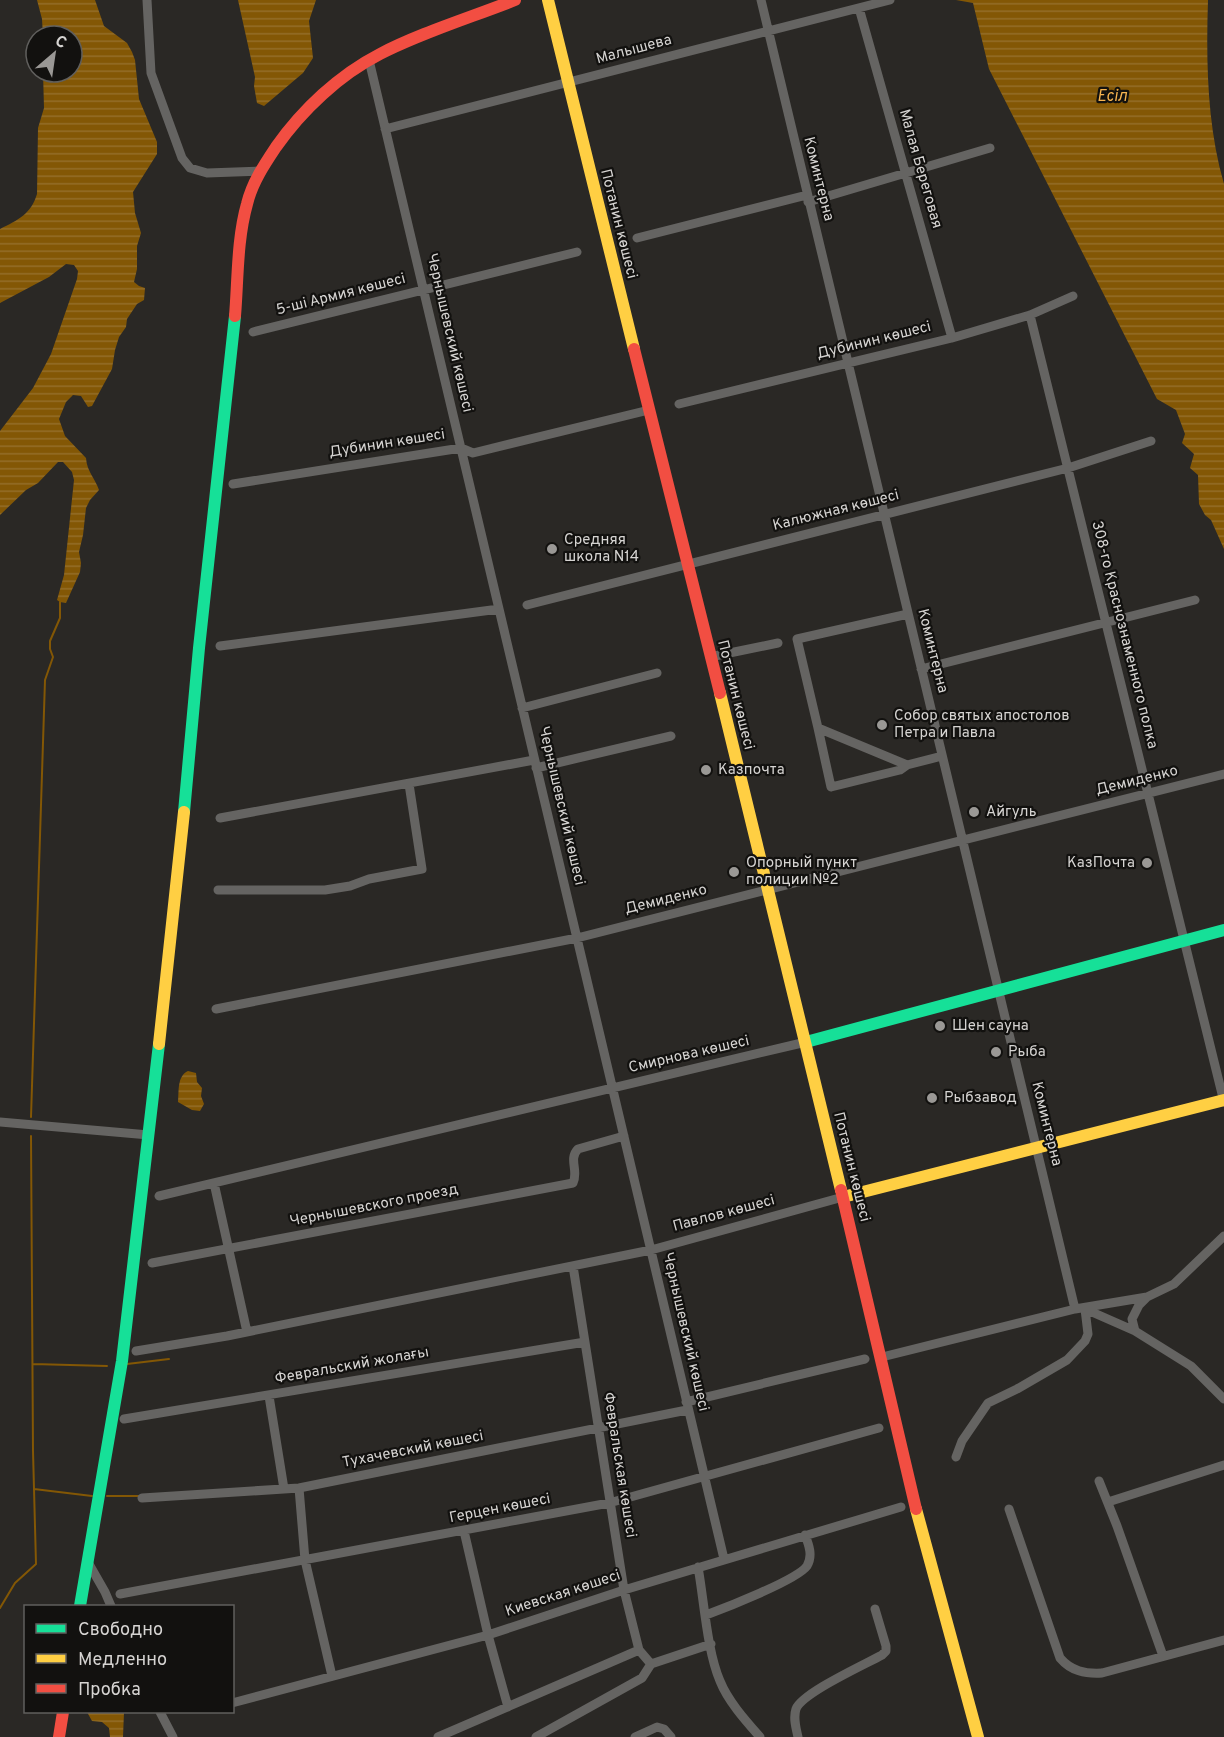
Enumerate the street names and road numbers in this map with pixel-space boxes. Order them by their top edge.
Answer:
street label: Малышева [594,31,674,69]
street label: Малая Береговая [894,107,946,231]
street label: Коминтерна [798,135,838,223]
street label: Потанин көшесі [595,167,641,281]
street label: Чернышевский көшесі [421,252,477,414]
street label: 5-ші Армия көшесі [274,270,408,320]
street label: Дубинин көшесі [815,318,933,364]
street label: Дубинин көшесі [328,425,446,463]
street label: Калюжная көшесі [771,486,901,536]
street label: 308-го Краснознаменного полка [1086,519,1162,751]
street label: Коминтерна [912,607,952,695]
street label: Потанин көшесі [712,638,758,752]
street label: Чернышевский көшесі [533,725,589,887]
street label: Демиденко [1094,762,1180,800]
street label: Демиденко [623,881,709,919]
street label: Смирнова көшесі [627,1032,751,1078]
street label: Коминтерна [1026,1080,1066,1168]
street label: Потанин көшесі [828,1110,874,1224]
street label: Чернышевского проезд [288,1180,460,1232]
street label: Павлов көшесі [671,1191,777,1237]
street label: Чернышевский көшесі [657,1251,713,1413]
street label: Февральский жолағы [274,1343,430,1389]
street label: Февральская көшесі [598,1391,640,1539]
street label: Тухачевский көшесі [341,1427,485,1473]
street label: Герцен көшесі [448,1490,552,1528]
street label: Киевская көшесі [503,1566,623,1622]

